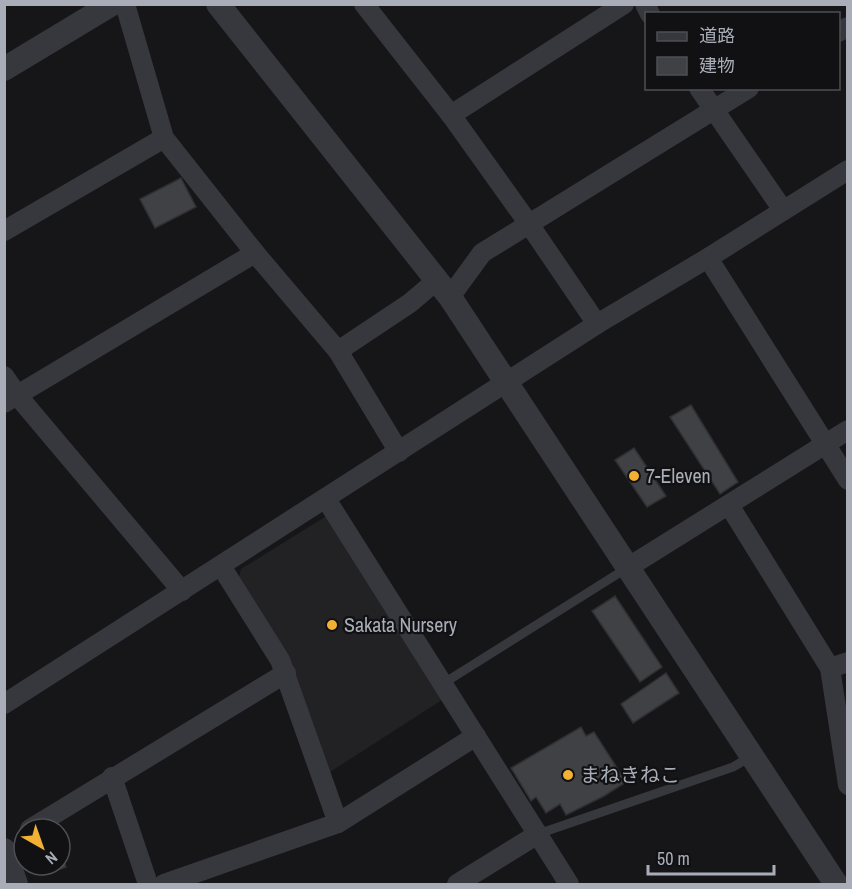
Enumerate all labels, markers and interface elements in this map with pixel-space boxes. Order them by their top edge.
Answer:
legend [645,12,840,90]
text: 道路 [699,23,735,48]
text: 建物 [699,53,735,78]
place label: 7-Eleven [646,462,711,489]
marker: 7-Eleven [627,469,641,483]
place label: Sakata Nursery [344,611,458,638]
marker: Sakata Nursery [325,618,339,632]
place label: まねきねこ [580,761,680,788]
marker: まねきねこ [561,768,575,782]
north arrow [12,817,72,877]
scale bar [648,838,774,876]
text: 50 m [657,846,690,871]
text: N [41,847,62,870]

